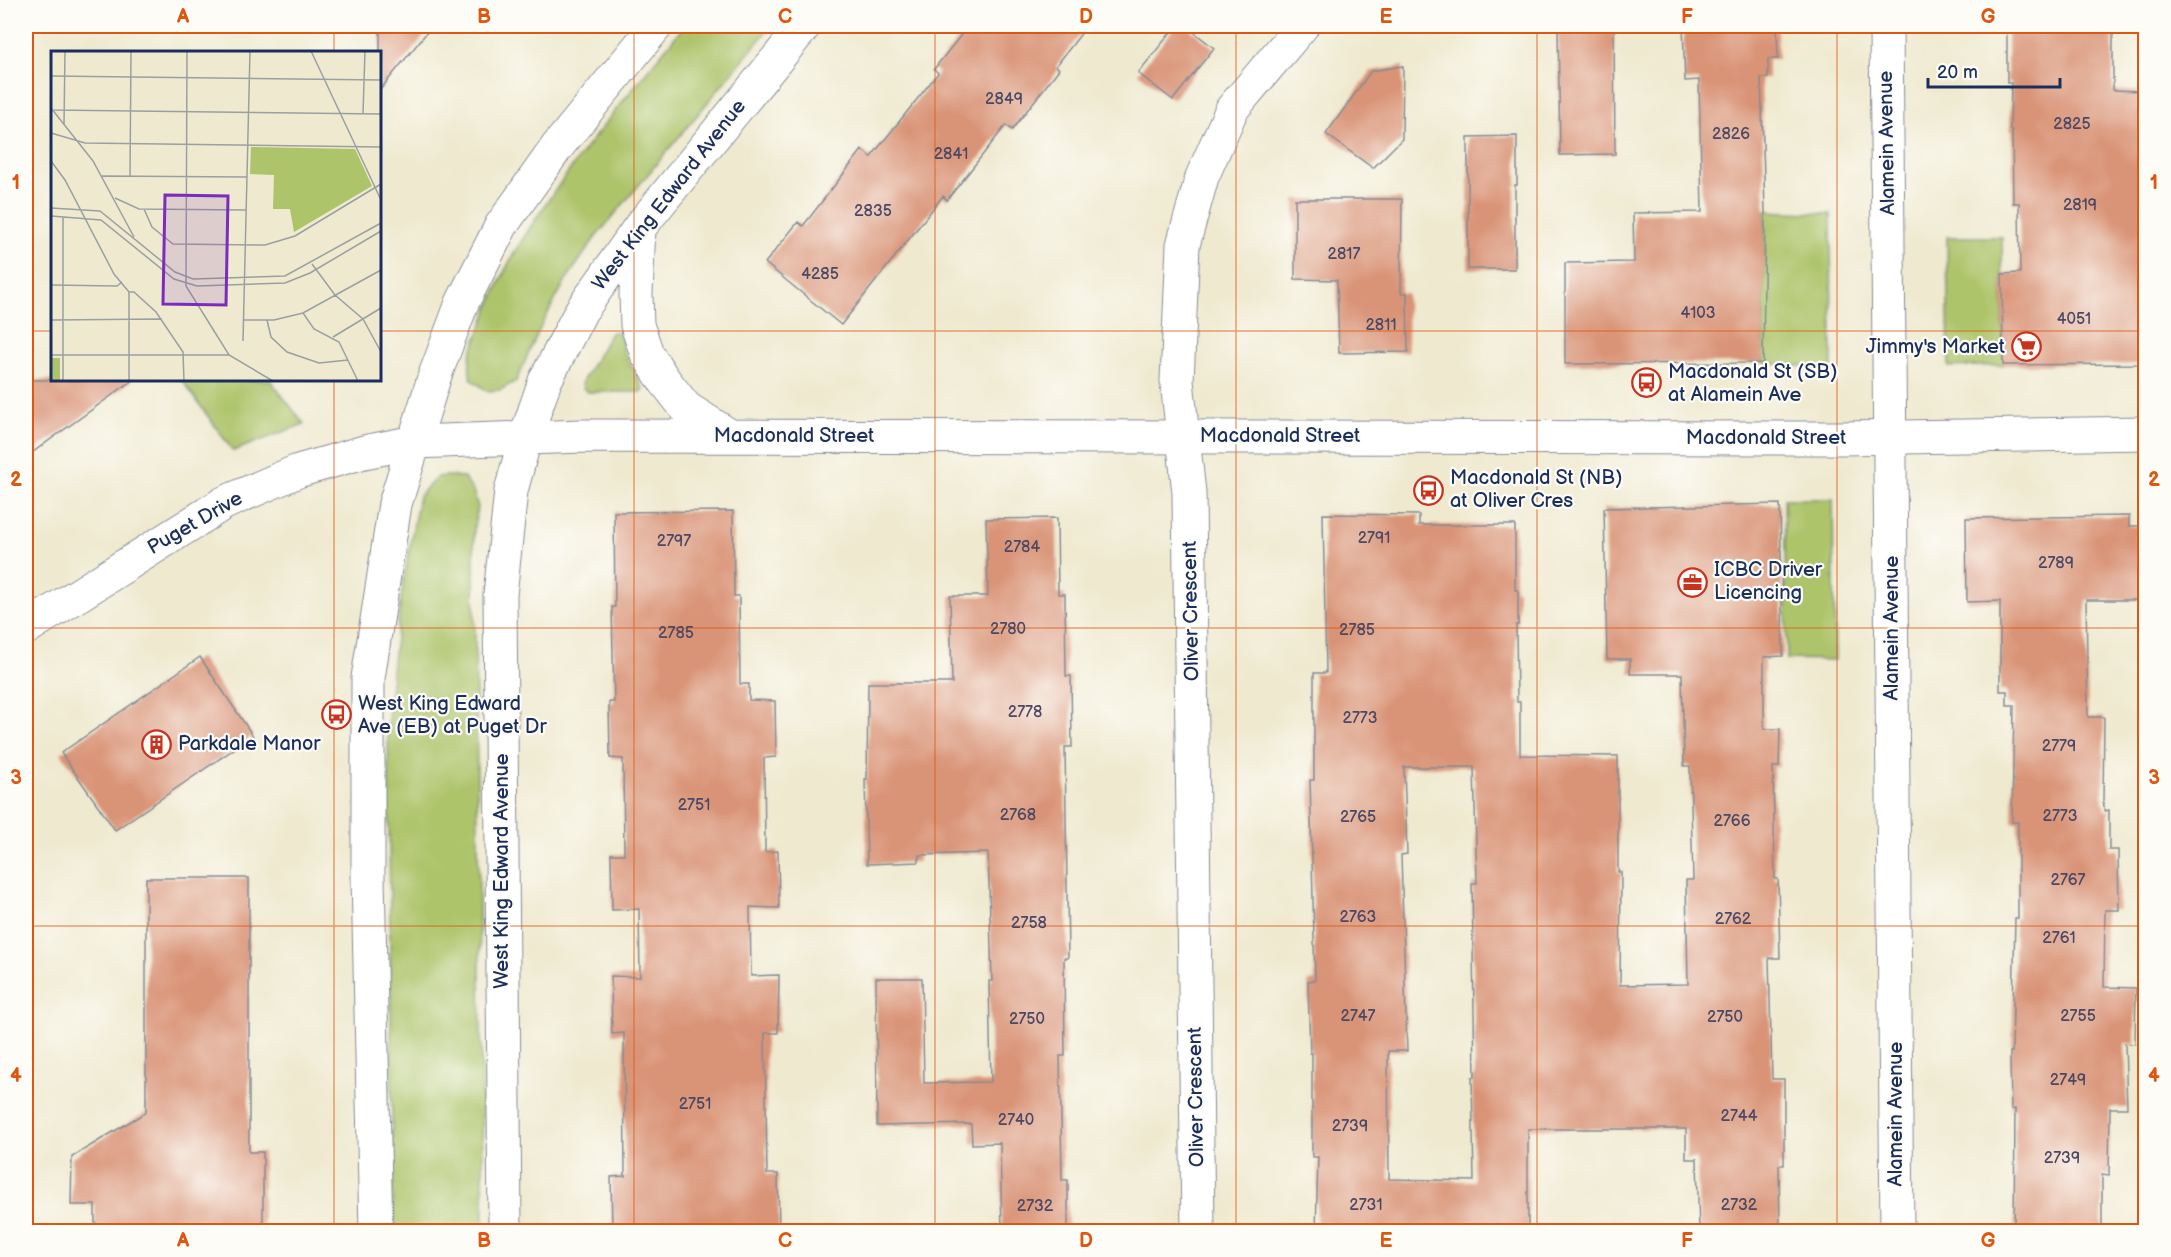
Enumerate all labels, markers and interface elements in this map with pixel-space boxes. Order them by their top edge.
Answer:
text: A [176,5,190,29]
text: B [477,5,491,29]
text: C [778,5,792,29]
text: D [1079,5,1093,29]
text: E [1380,5,1393,29]
text: F [1681,5,1693,29]
text: G [1981,5,1996,29]
inset map [51,51,381,381]
scale bar [1928,51,2060,89]
text: 20 m [1937,62,1978,83]
street label: Alamein Avenue [1874,70,1900,216]
house number: 2849 [985,90,1023,109]
street label: West King Edward Avenue [587,95,751,295]
house number: 2825 [2053,115,2091,134]
house number: 2826 [1712,125,1750,144]
house number: 2841 [934,145,968,164]
text: 1 [12,171,20,195]
text: 1 [2150,171,2158,195]
house number: 2819 [2063,196,2097,215]
house number: 2835 [854,202,892,221]
house number: 2817 [1328,245,1361,264]
house number: 4285 [801,265,839,284]
house number: 4103 [1680,304,1716,323]
house number: 4051 [2057,310,2091,329]
house number: 2811 [1365,316,1397,335]
supermarket icon: Jimmy's Market [2010,331,2042,363]
place label: Jimmy's Market [1866,335,2005,359]
place label: Macdonald St (SB) at Alamein Ave [1668,360,1837,407]
bus stop icon: Macdonald St (SB) at Alamein Ave [1631,367,1663,399]
street label: Macdonald Street [714,424,874,448]
street label: Macdonald Street [1200,424,1360,448]
street label: Macdonald Street [1686,426,1846,450]
place label: Macdonald St (NB) at Oliver Cres [1450,466,1622,513]
text: 2 [10,468,22,492]
text: 2 [2148,468,2160,492]
bus stop icon: Macdonald St (NB) at Oliver Cres [1413,474,1445,506]
street label: Puget Drive [143,486,247,560]
house number: 2791 [1358,529,1390,548]
house number: 2797 [657,532,691,551]
house number: 2784 [1004,538,1040,557]
street label: Oliver Crescent [1178,541,1204,681]
house number: 2789 [2038,554,2074,573]
street label: Alamein Avenue [1880,555,1904,700]
place label: ICBC Driver Licencing [1714,558,1823,605]
office icon: ICBC Driver Licencing [1677,566,1709,598]
house number: 2780 [990,620,1026,639]
house number: 2785 [1339,621,1375,640]
house number: 2785 [658,624,694,643]
place label: West King Edward Ave (EB) at Puget Dr [358,692,547,739]
bus stop icon: West King Edward Ave (EB) at Puget Dr [321,699,353,731]
house number: 2778 [1008,703,1042,722]
house number: 2773 [1343,709,1378,728]
building icon: Parkdale Manor [141,728,173,760]
place label: Parkdale Manor [178,732,321,756]
house number: 2779 [2042,737,2076,756]
street label: West King Edward Avenue [490,753,514,989]
text: 3 [10,766,22,790]
text: 3 [2148,766,2160,790]
house number: 2751 [678,796,710,815]
house number: 2768 [1000,806,1036,825]
house number: 2773 [2043,807,2078,826]
house number: 2765 [1340,808,1376,827]
house number: 2766 [1714,812,1751,831]
house number: 2767 [2051,871,2086,890]
house number: 2763 [1340,908,1377,927]
house number: 2762 [1715,910,1752,929]
house number: 2758 [1011,914,1047,933]
house number: 2761 [2042,929,2076,948]
house number: 2747 [1341,1007,1376,1026]
house number: 2755 [2060,1007,2096,1026]
house number: 2750 [1707,1008,1743,1027]
house number: 2750 [1009,1010,1045,1029]
street label: Oliver Crescent [1183,1027,1209,1167]
street label: Alamein Avenue [1884,1041,1908,1186]
text: 4 [10,1064,22,1088]
text: 4 [2148,1064,2160,1088]
house number: 2749 [2050,1071,2086,1090]
house number: 2751 [679,1095,711,1114]
house number: 2744 [1721,1107,1758,1126]
house number: 2740 [998,1111,1034,1130]
house number: 2739 [1332,1117,1368,1136]
house number: 2739 [2044,1149,2080,1168]
house number: 2731 [1349,1196,1383,1215]
house number: 2732 [1721,1196,1758,1215]
house number: 2732 [1017,1197,1054,1216]
text: A [176,1229,190,1253]
text: B [477,1229,491,1253]
text: C [778,1229,792,1253]
text: D [1079,1229,1093,1253]
text: E [1380,1229,1393,1253]
text: F [1681,1229,1693,1253]
text: G [1981,1229,1996,1253]

